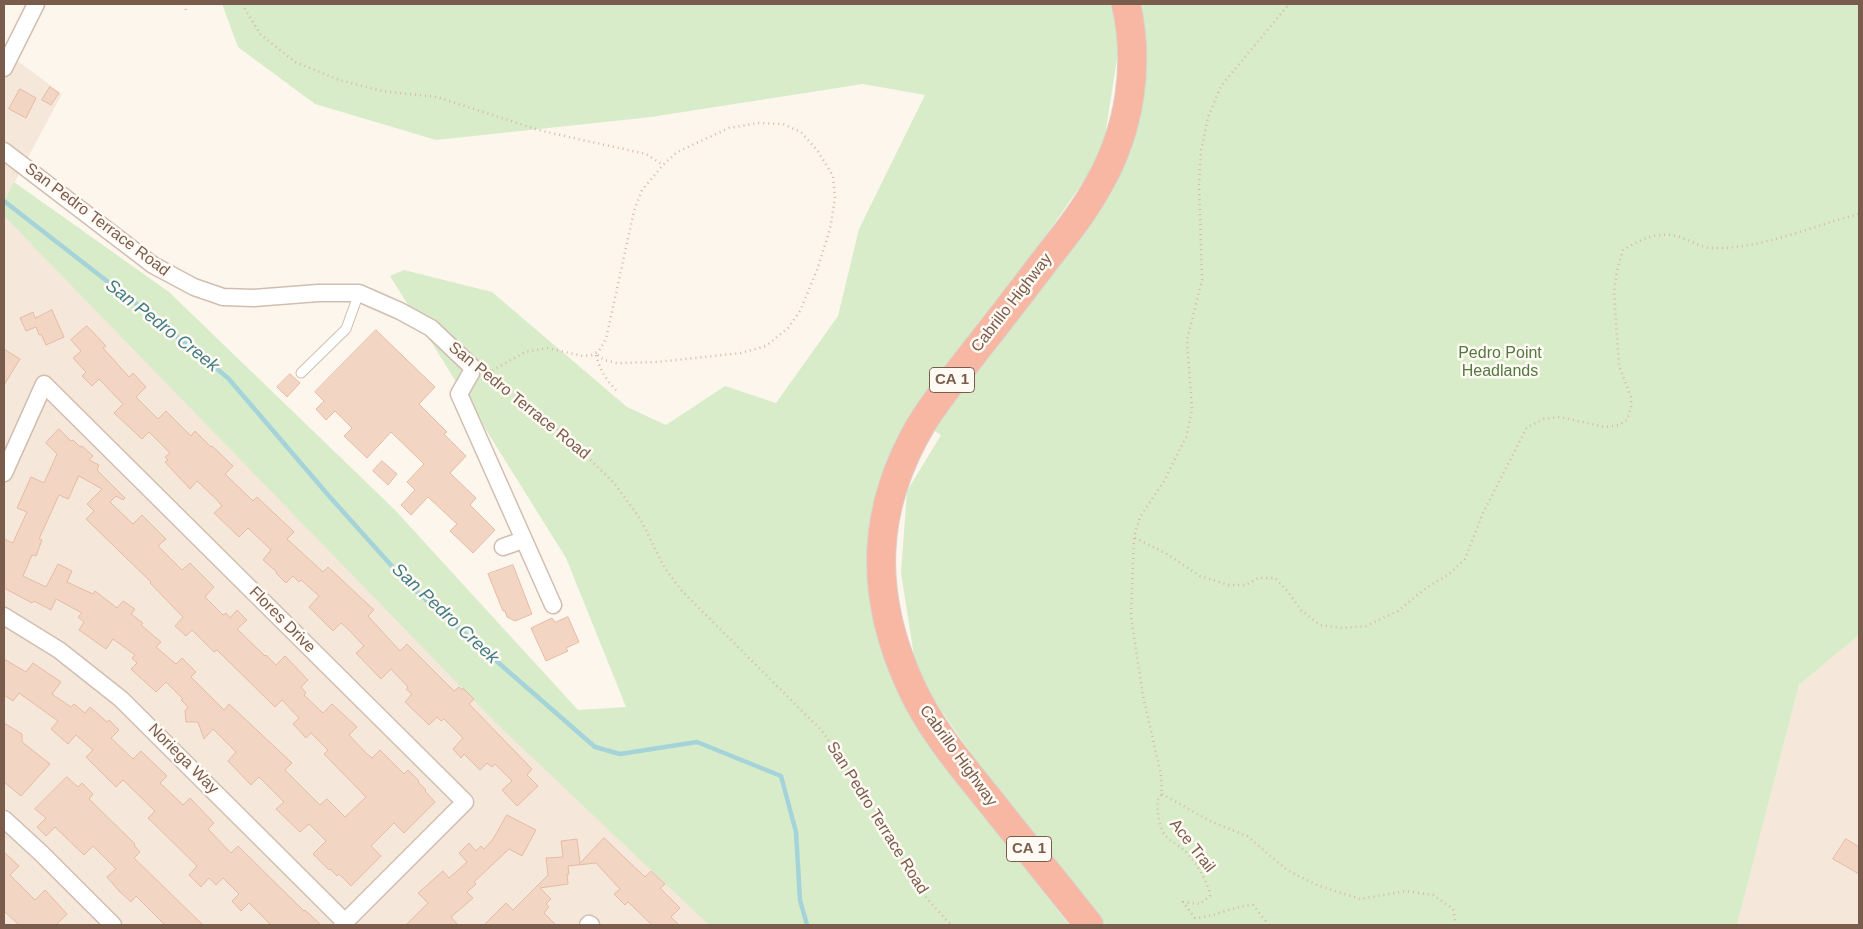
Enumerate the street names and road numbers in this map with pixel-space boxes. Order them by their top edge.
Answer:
street label: San Pedro Terrace Road [21,159,173,281]
street label: Cabrillo Highway [967,250,1057,356]
street label: San Pedro Terrace Road [445,338,593,464]
road number: CA 1 [930,368,974,392]
street label: Flores Drive [245,583,319,657]
street label: Cabrillo Highway [915,702,1001,810]
street label: Noriega Way [144,720,222,798]
street label: San Pedro Terrace Road [822,738,932,898]
street label: Ace Trail [1165,815,1219,877]
road number: CA 1 [1006,836,1052,862]

